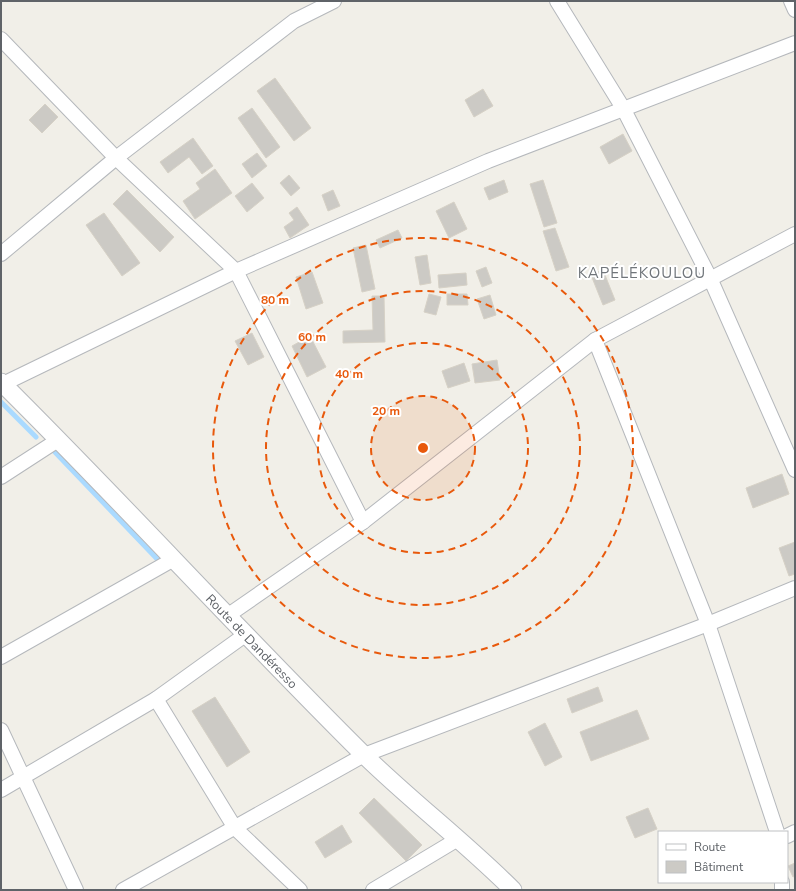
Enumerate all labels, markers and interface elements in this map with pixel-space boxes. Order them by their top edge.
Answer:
district label: KAPÉLÉKOULOU [578,263,706,283]
text: 80 m [261,292,289,308]
text: 60 m [298,329,326,345]
text: 40 m [335,366,363,382]
text: 20 m [372,403,400,419]
centre of rings [416,441,430,455]
street label: Route de Dandéresso [201,590,301,693]
legend [658,831,788,883]
text: Route [694,839,726,855]
text: Bâtiment [694,859,744,875]

